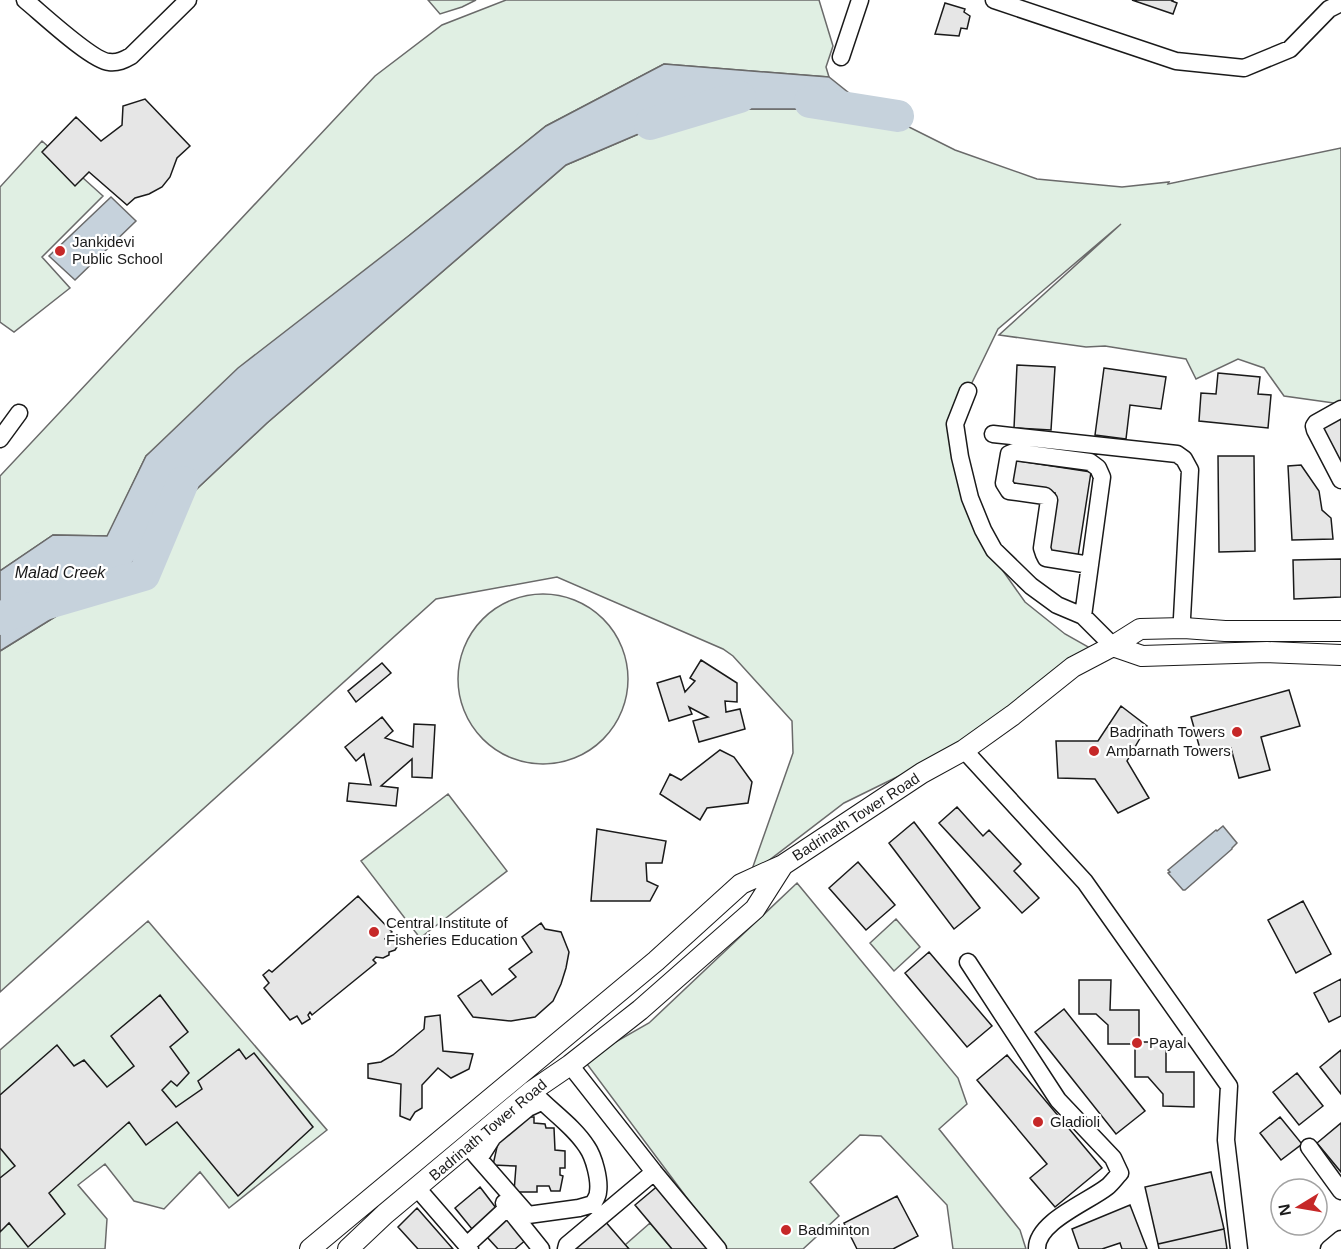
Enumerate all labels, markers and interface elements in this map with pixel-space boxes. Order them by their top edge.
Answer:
place label: Jankidevi Public School [72,233,163,267]
marker: Jankidevi Public School [53,244,67,258]
water label: Malad Creek [15,564,106,581]
place label: Badrinath Towers [1109,723,1225,740]
marker: Badrinath Towers [1230,725,1244,739]
place label: Ambarnath Towers [1106,742,1231,759]
marker: Ambarnath Towers [1087,744,1101,758]
street label: Badrinath Tower Road [789,769,922,864]
place label: Central Institute of Fisheries Education [386,914,518,948]
marker: Central Institute of Fisheries Education [367,925,381,939]
place label: Payal [1149,1034,1187,1051]
marker: Payal [1130,1036,1144,1050]
street label: Badrinath Tower Road [425,1075,550,1184]
place label: Gladioli [1050,1113,1100,1130]
marker: Gladioli [1031,1115,1045,1129]
north arrow [1269,1177,1329,1237]
text: N [1275,1202,1294,1217]
place label: Badminton [798,1221,870,1238]
marker: Badminton [779,1223,793,1237]

